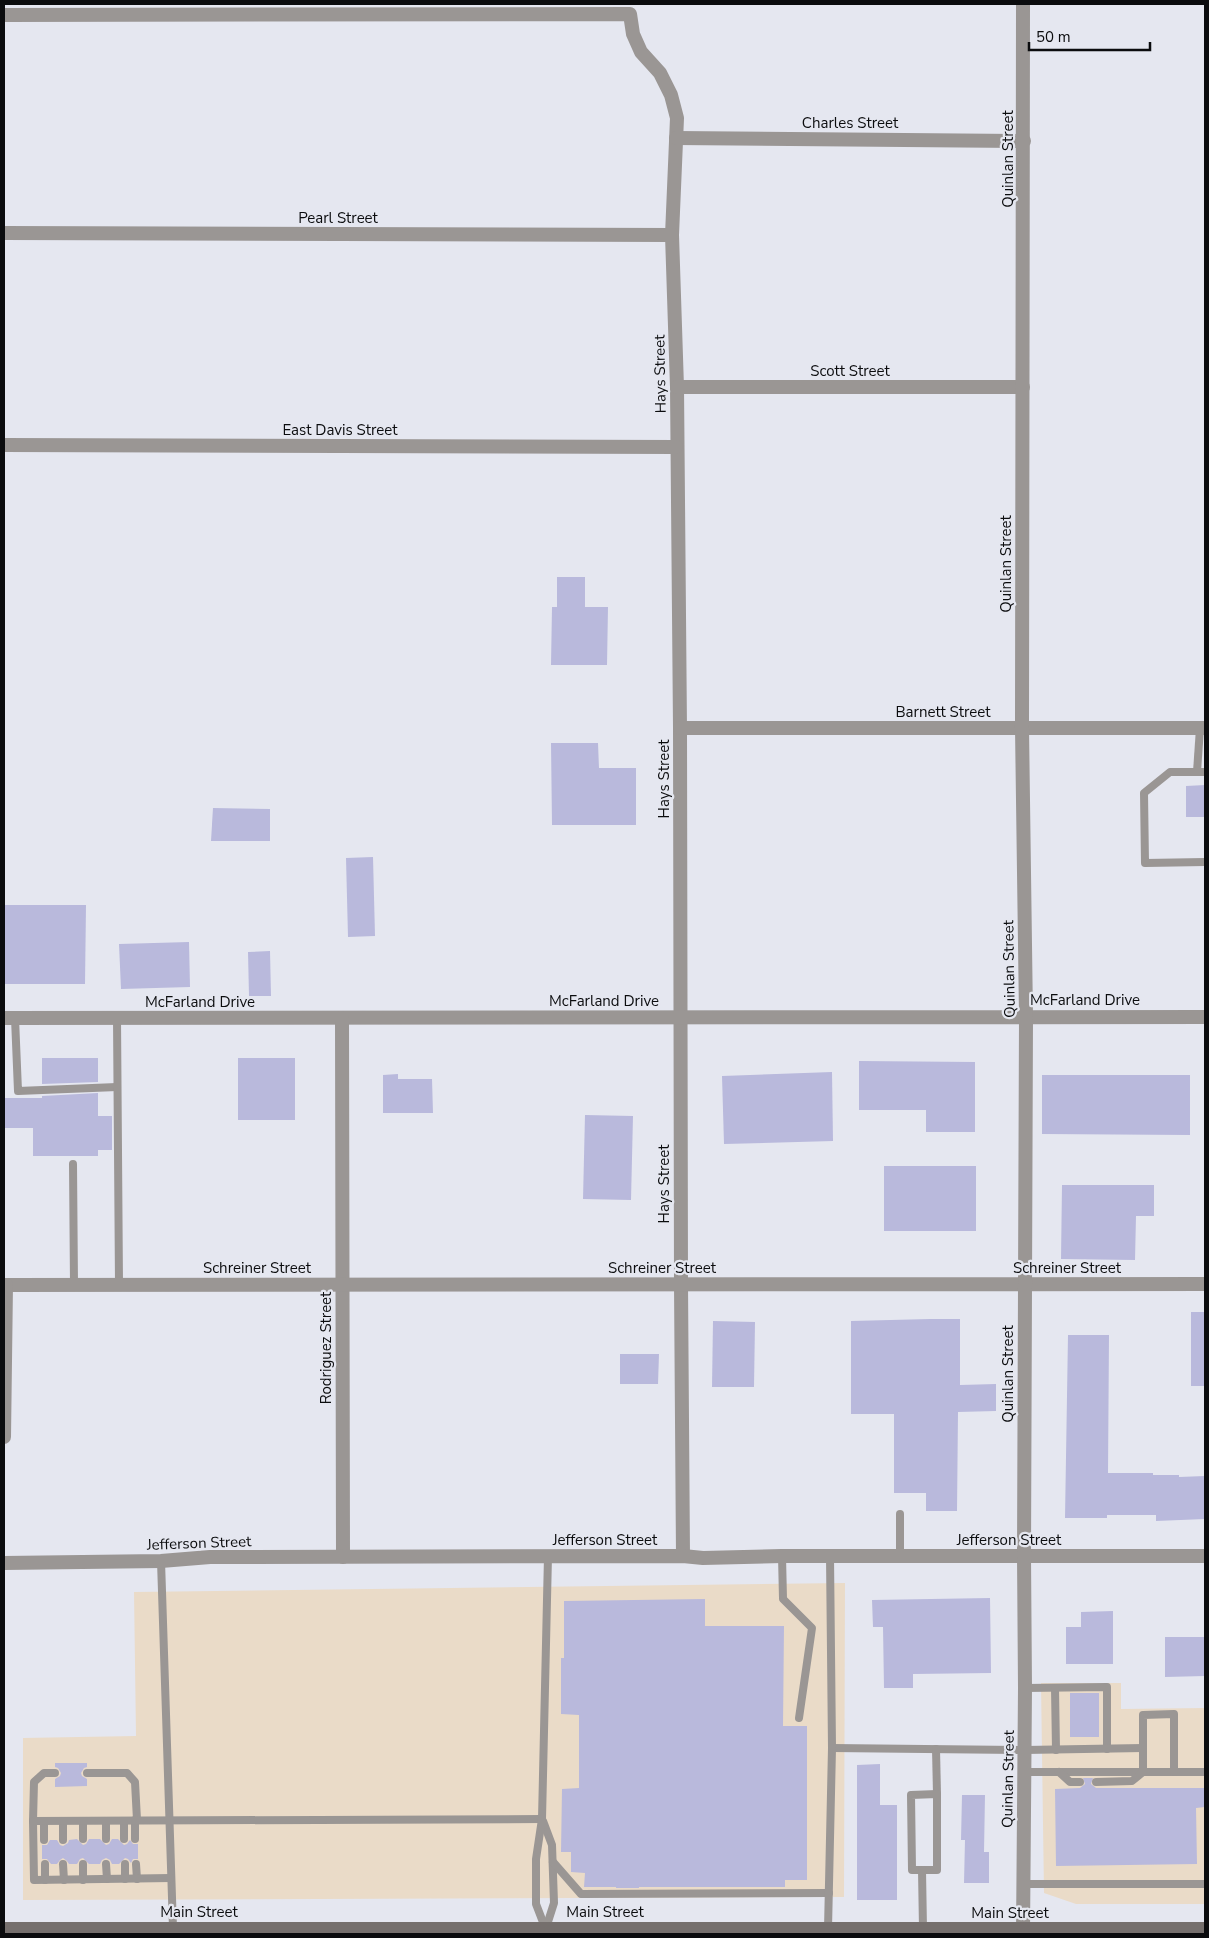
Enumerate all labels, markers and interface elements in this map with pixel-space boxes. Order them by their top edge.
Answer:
scale bar [1029,20,1150,52]
text: 50 m [1036,27,1071,47]
street label: Quinlan Street [998,109,1018,208]
street label: Charles Street [802,113,899,133]
street label: Pearl Street [298,208,379,228]
street label: Hays Street [649,334,671,414]
street label: Scott Street [810,361,890,381]
street label: East Davis Street [282,420,398,440]
street label: Quinlan Street [996,514,1016,613]
street label: Barnett Street [895,702,991,722]
street label: Hays Street [654,739,674,818]
street label: Quinlan Street [998,919,1020,1018]
street label: McFarland Drive [1030,990,1140,1010]
street label: McFarland Drive [549,991,659,1011]
street label: McFarland Drive [145,992,255,1012]
street label: Hays Street [654,1144,674,1223]
street label: Schreiner Street [203,1258,312,1278]
street label: Schreiner Street [608,1258,717,1278]
street label: Schreiner Street [1013,1258,1122,1278]
street label: Rodriguez Street [316,1291,336,1404]
street label: Quinlan Street [998,1324,1018,1423]
street label: Jefferson Street [552,1530,658,1550]
street label: Jefferson Street [956,1530,1062,1550]
street label: Jefferson Street [145,1531,252,1555]
street label: Quinlan Street [997,1729,1019,1828]
street label: Main Street [160,1902,239,1922]
street label: Main Street [566,1902,645,1922]
street label: Main Street [971,1903,1050,1923]

